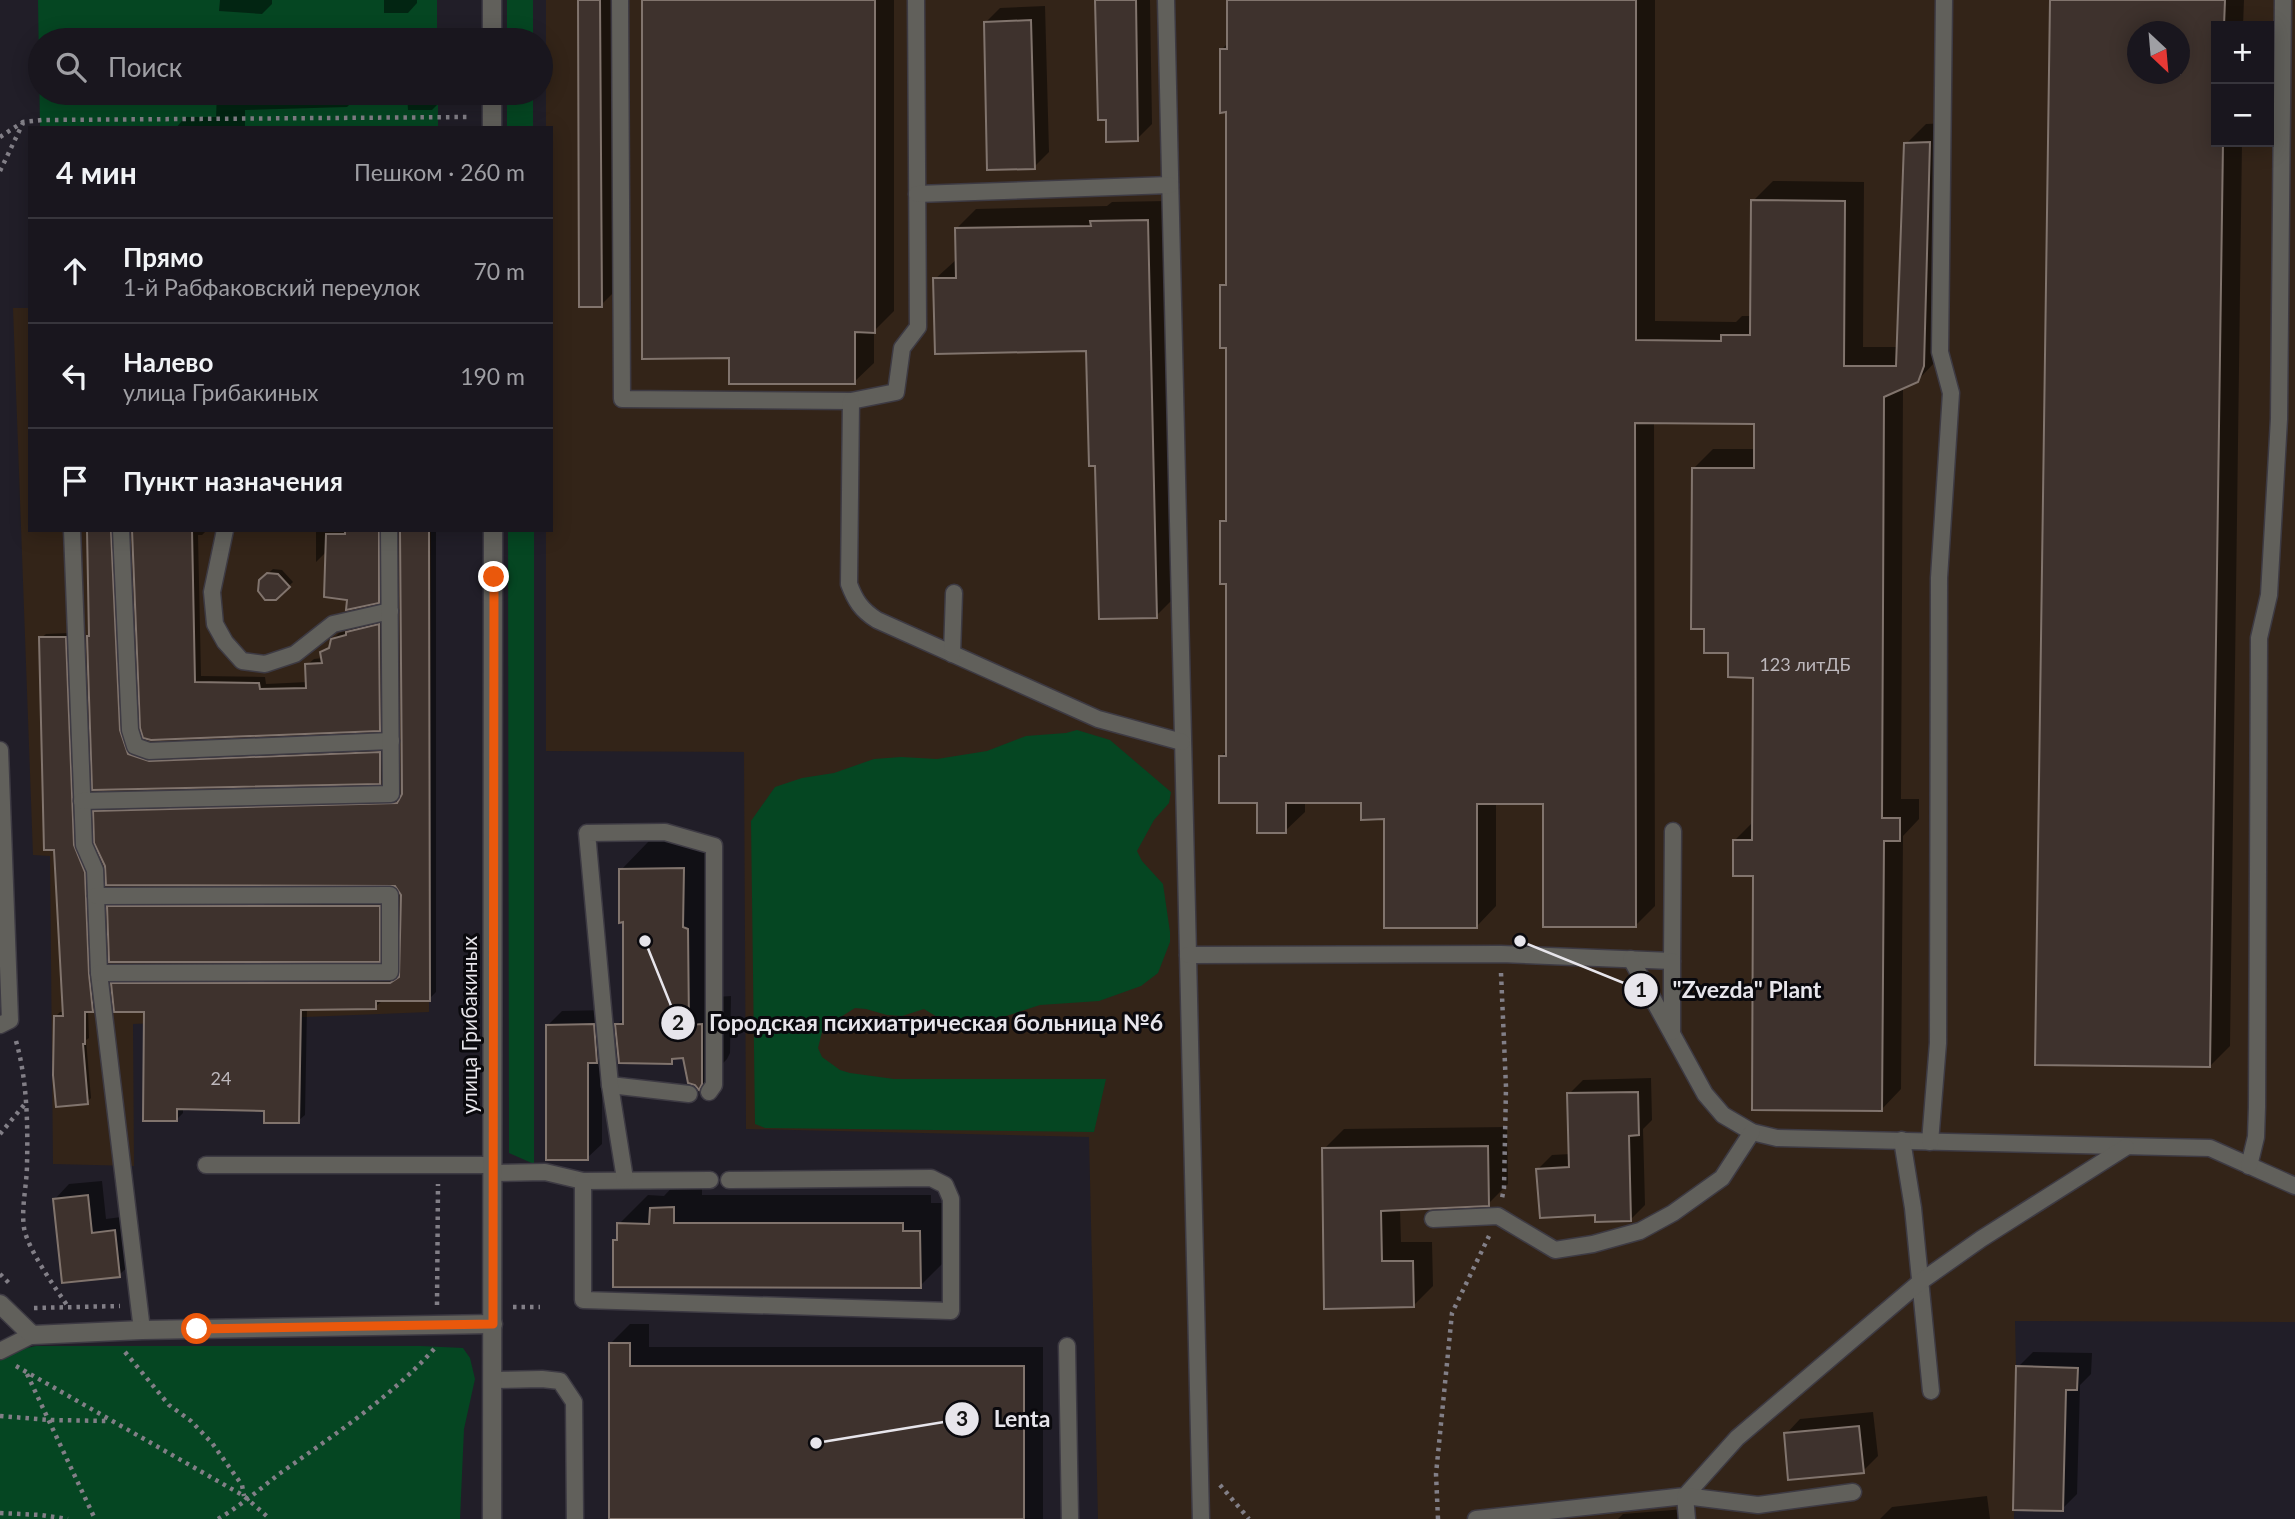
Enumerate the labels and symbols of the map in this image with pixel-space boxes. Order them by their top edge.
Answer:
north arrow [2127,21,2190,84]
route end [478,561,509,592]
house number: 123 литДБ [1759,653,1851,675]
street label: улица Грибакиных [456,935,481,1114]
callout: "Zvezda" Plant [1624,968,1835,1012]
text: "Zvezda" Plant [1673,975,1822,1003]
text: 1 [1635,976,1647,1001]
callout: Городская психиатрическая больница №6 [660,1001,1177,1045]
text: Городская психиатрическая больница №6 [709,1008,1163,1036]
text: 2 [672,1009,684,1034]
house number: 24 [211,1067,231,1089]
route start [181,1313,212,1344]
callout: Lenta [944,1397,1064,1441]
text: Lenta [994,1404,1050,1432]
text: 3 [956,1405,968,1430]

